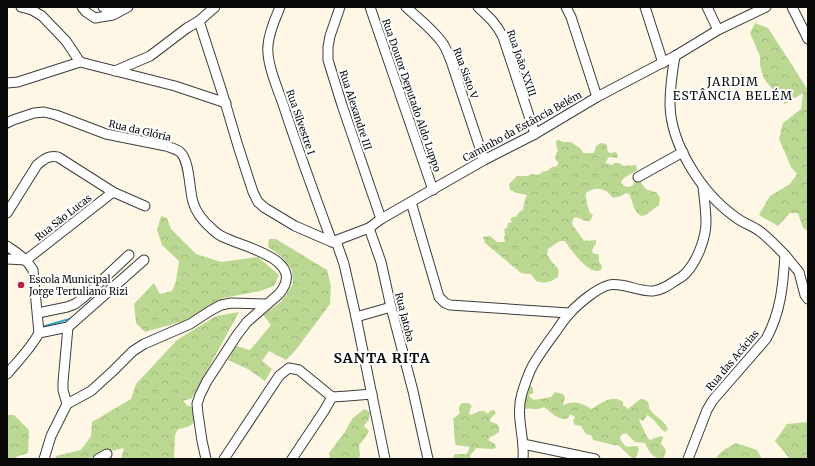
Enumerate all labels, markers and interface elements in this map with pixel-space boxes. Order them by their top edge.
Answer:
street label: Rua Doutor Deputado Aldo Luppo [379,17,444,174]
street label: Rua João XXIII [504,28,539,98]
street label: Rua Sisto V [450,46,481,101]
street label: Rua Alexandre III [336,68,375,152]
district label: JARDIM ESTÂNCIA BELÉM [673,74,793,103]
street label: Rua Silvestre I [283,88,318,157]
street label: Caminho da Estância Belém [460,88,584,165]
street label: Rua da Glória [107,117,173,144]
street label: Rua São Lucas [32,191,94,244]
place label: Escola Municipal Jorge Tertuliano Rizi [28,273,128,298]
marker: Escola Municipal Jorge Tertuliano Rizi [16,280,26,290]
street label: Rua Jatoba [392,291,417,344]
street label: Rua das Acácias [703,327,762,393]
district label: SANTA RITA [333,349,431,367]

